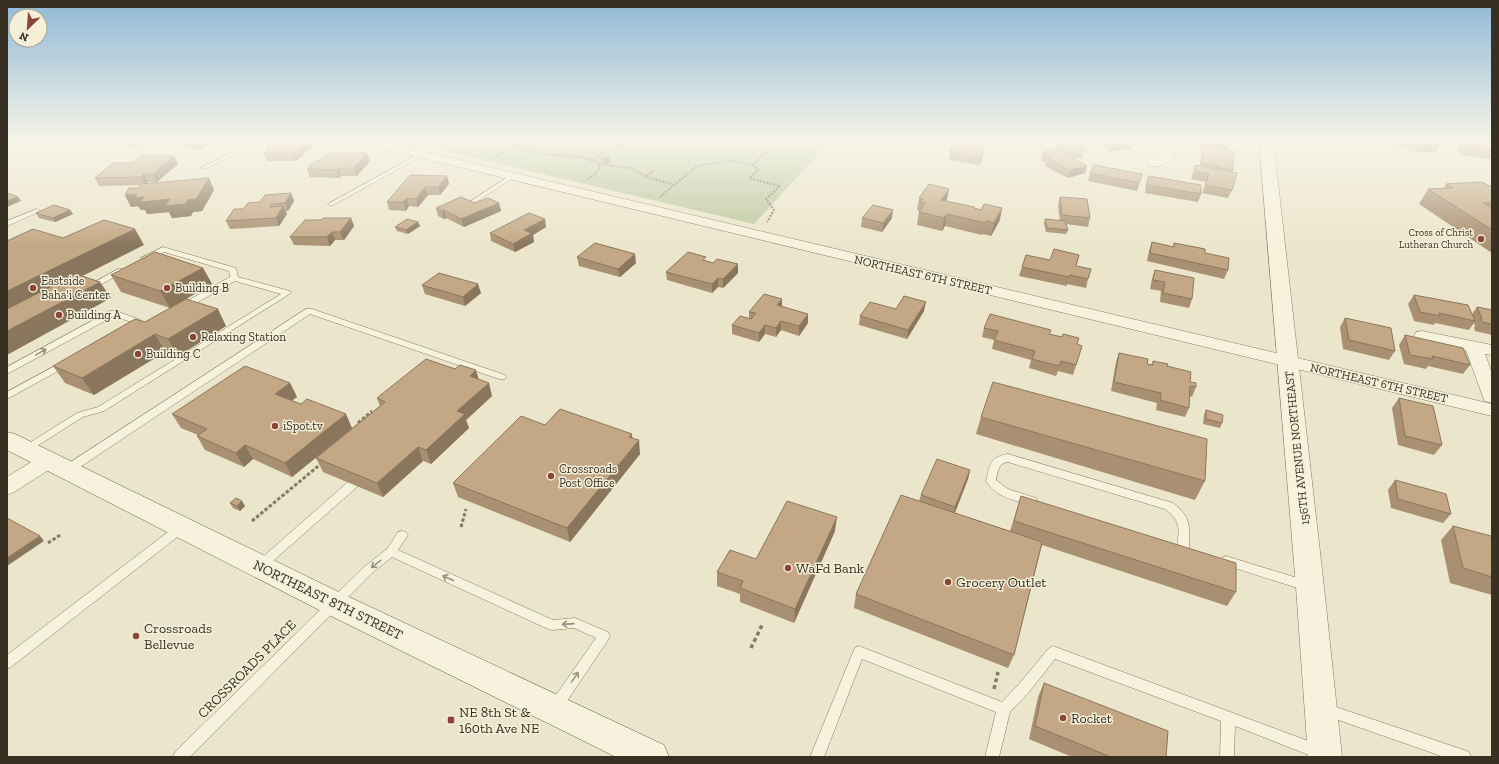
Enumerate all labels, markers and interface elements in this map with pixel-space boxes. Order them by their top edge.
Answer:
north arrow [8,8,48,48]
text: N [17,29,31,44]
place label: Cross of Christ Lutheran Church [1399,227,1473,251]
marker: Cross of Christ Lutheran Church [1476,234,1486,244]
street label: NORTHEAST 6TH STREET [853,252,994,298]
place label: Eastside Baha'i Center [41,274,110,302]
place label: Building B [175,281,229,295]
marker: Eastside Baha'i Center [28,283,38,293]
marker: Building B [162,283,172,293]
place label: Building A [67,308,121,322]
marker: Building A [54,310,64,320]
place label: Relaxing Station [201,330,286,344]
marker: Relaxing Station [188,332,198,342]
place label: Building C [146,347,201,361]
one-way arrow [35,348,47,355]
marker: Building C [133,349,143,359]
street label: NORTHEAST 6TH STREET [1309,360,1450,406]
street label: 156TH AVENUE NORTHEAST [1282,370,1312,526]
place label: iSpot.tv [283,419,323,433]
marker: iSpot.tv [270,421,280,431]
place label: Crossroads Post Office [559,462,617,490]
marker: Crossroads Post Office [546,471,556,481]
street label: NORTHEAST 8TH STREET [250,556,406,644]
one-way arrow [371,559,382,568]
place label: WaFd Bank [796,560,865,577]
marker: WaFd Bank [783,563,793,573]
one-way arrow [442,574,454,581]
place label: Grocery Outlet [956,574,1047,591]
marker: Grocery Outlet [943,577,953,587]
street label: CROSSROADS PLACE [194,616,300,722]
place label: Crossroads Bellevue [144,620,212,653]
one-way arrow [562,620,575,627]
marker: Crossroads Bellevue [131,631,141,641]
one-way arrow [571,672,579,683]
place label: NE 8th St & 160th Ave NE [459,704,539,737]
place label: Rocket [1071,710,1113,727]
marker: Rocket [1058,713,1068,723]
marker: NE 8th St & 160th Ave NE [446,715,456,725]

